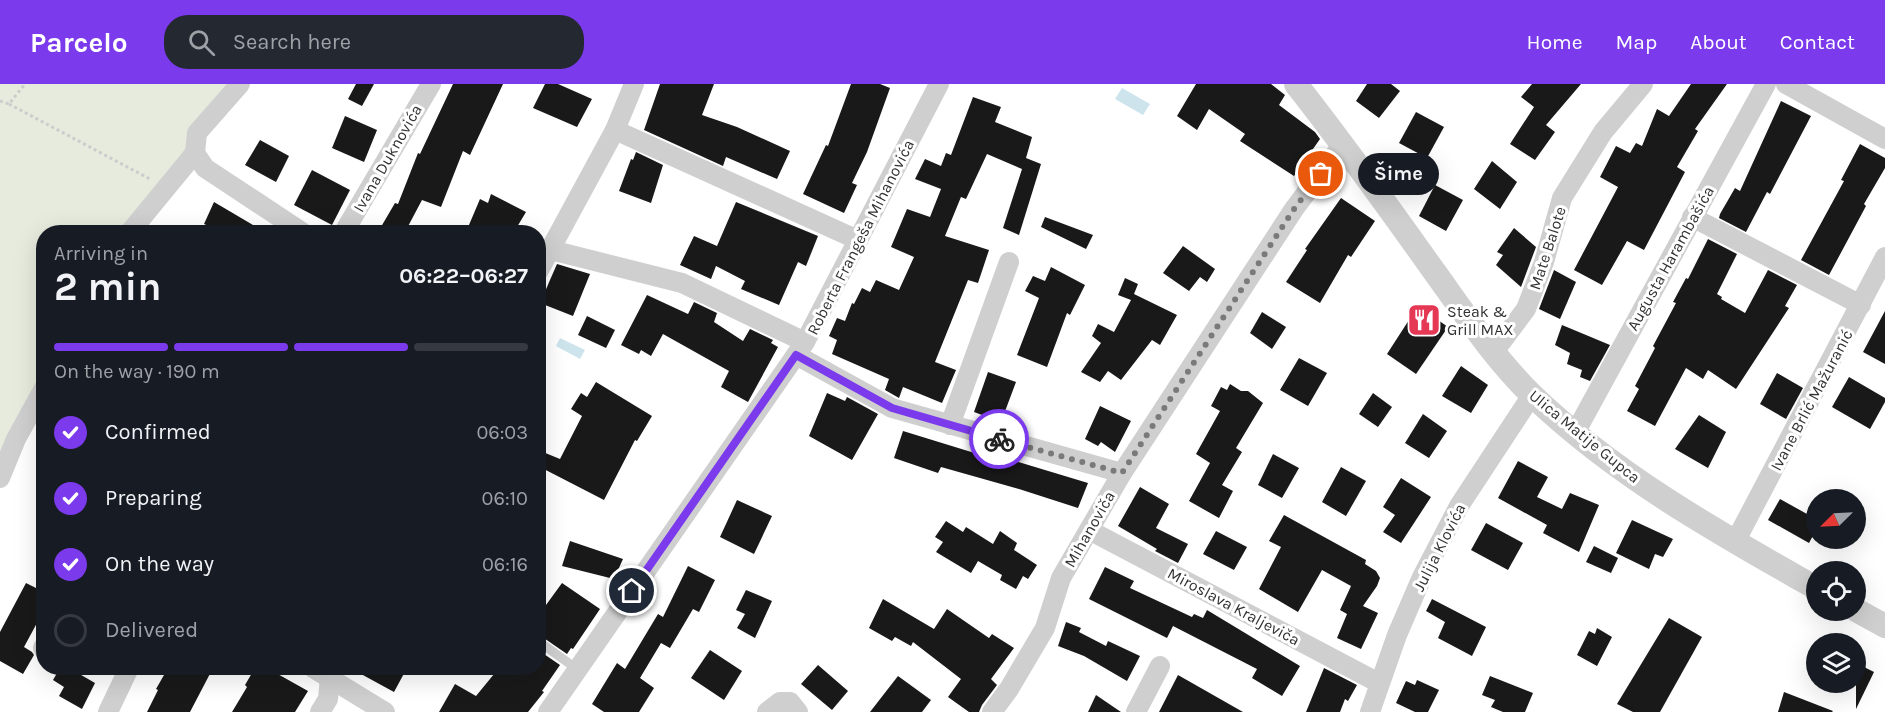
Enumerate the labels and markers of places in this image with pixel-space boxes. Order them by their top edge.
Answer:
pin [1295,148,1346,199]
callout: Šime [1357,153,1438,195]
restaurant icon: Steak & Grill MAX [1406,302,1442,338]
place label: Steak & Grill MAX [1447,302,1514,339]
pin [606,565,657,616]

